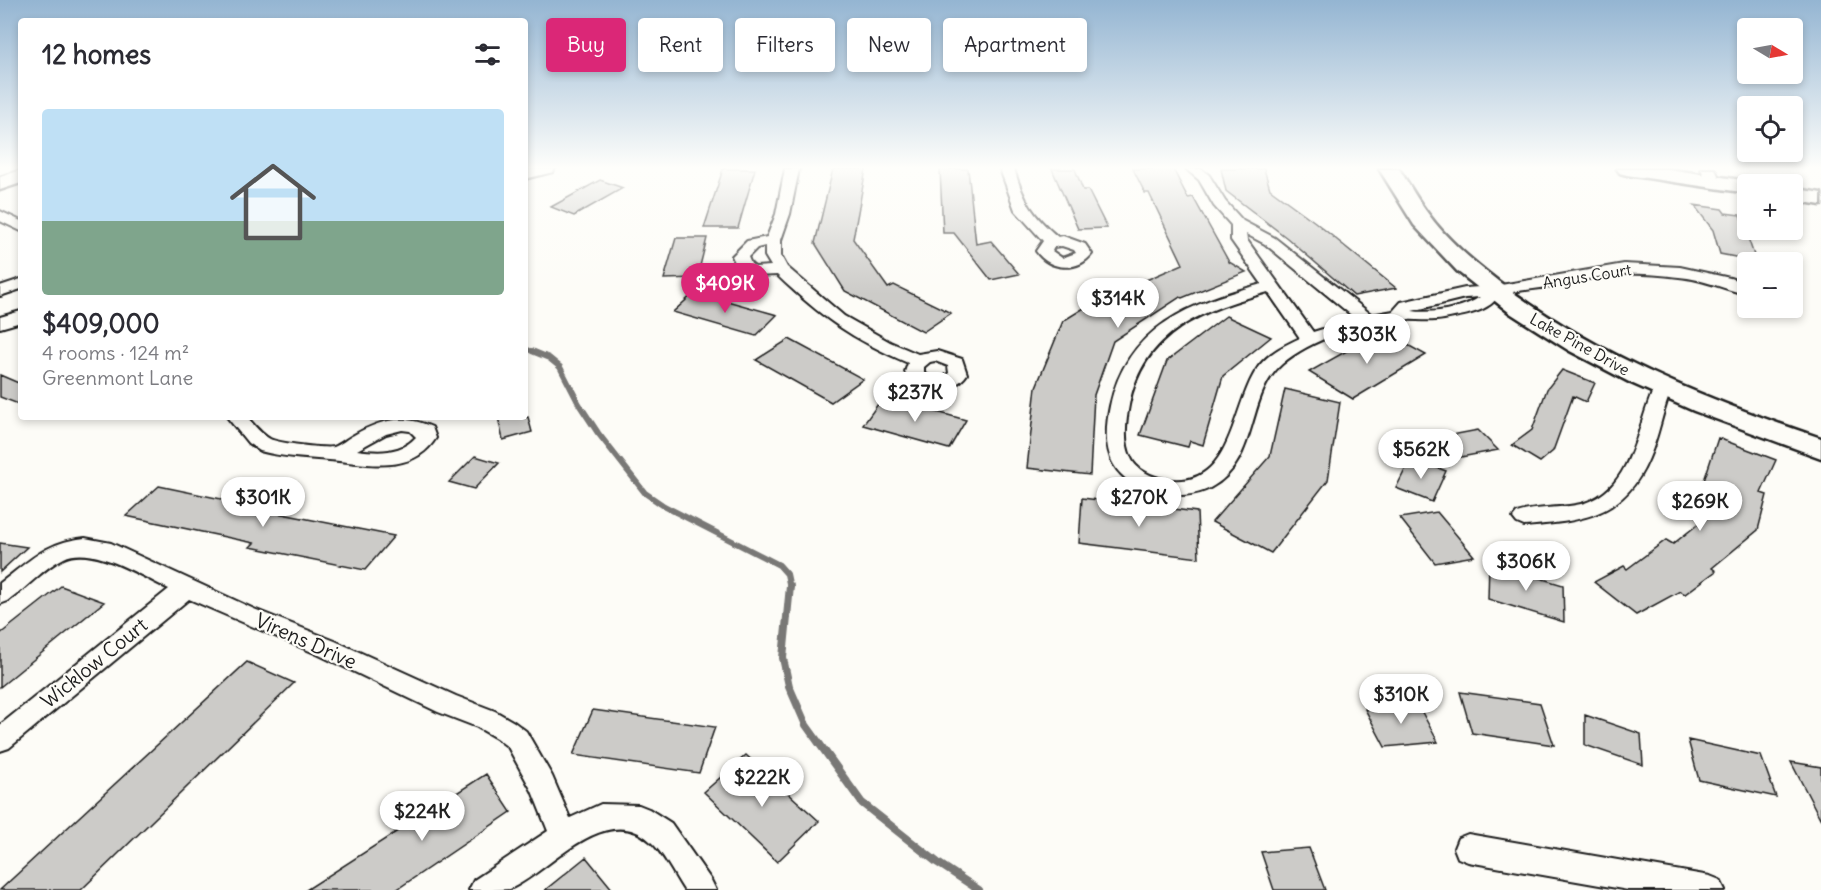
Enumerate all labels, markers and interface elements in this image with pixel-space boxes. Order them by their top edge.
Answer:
chip: Buy [546,18,626,72]
chip: Rent [638,18,723,72]
chip: Filters [735,18,835,72]
chip: New [847,18,931,72]
chip: Apartment [943,18,1087,72]
north arrow [1737,18,1803,84]
map controls [1737,18,1803,318]
text: 12 homes [42,38,151,71]
icon: filters [471,38,504,71]
button: locate [1737,96,1803,162]
icon: home [219,148,327,256]
button: + [1737,174,1803,240]
button: − [1737,252,1803,318]
street label: Angus Court [1541,259,1633,293]
pin: $409K [683,263,767,314]
text: $409K [695,270,755,295]
pin: $314K [1076,278,1160,329]
text: $314K [1091,285,1145,310]
text: $409,000 [42,307,160,340]
street label: Lake Pine Drive [1527,308,1633,380]
pin: $303K [1325,314,1409,365]
text: $303K [1337,321,1397,346]
text: 4 rooms · 124 m² [42,340,189,365]
text: Greenmont Lane [42,365,193,390]
pin: $237K [873,372,957,423]
text: $237K [887,379,943,404]
pin: $562K [1379,429,1463,480]
text: $562K [1392,436,1450,461]
pin: $301K [221,477,305,528]
pin: $270K [1097,477,1181,528]
pin: $269K [1658,481,1742,532]
text: $301K [235,484,291,509]
text: $270K [1110,484,1168,509]
text: $269K [1671,488,1729,513]
pin: $306K [1484,541,1568,592]
text: $306K [1496,548,1556,573]
street label: Virens Drive [252,607,361,674]
street label: Wicklow Court [35,612,152,713]
pin: $310K [1359,674,1443,725]
text: $310K [1373,681,1429,706]
pin: $222K [720,757,804,808]
text: $222K [734,764,790,789]
pin: $224K [380,791,464,842]
text: $224K [394,798,450,823]

